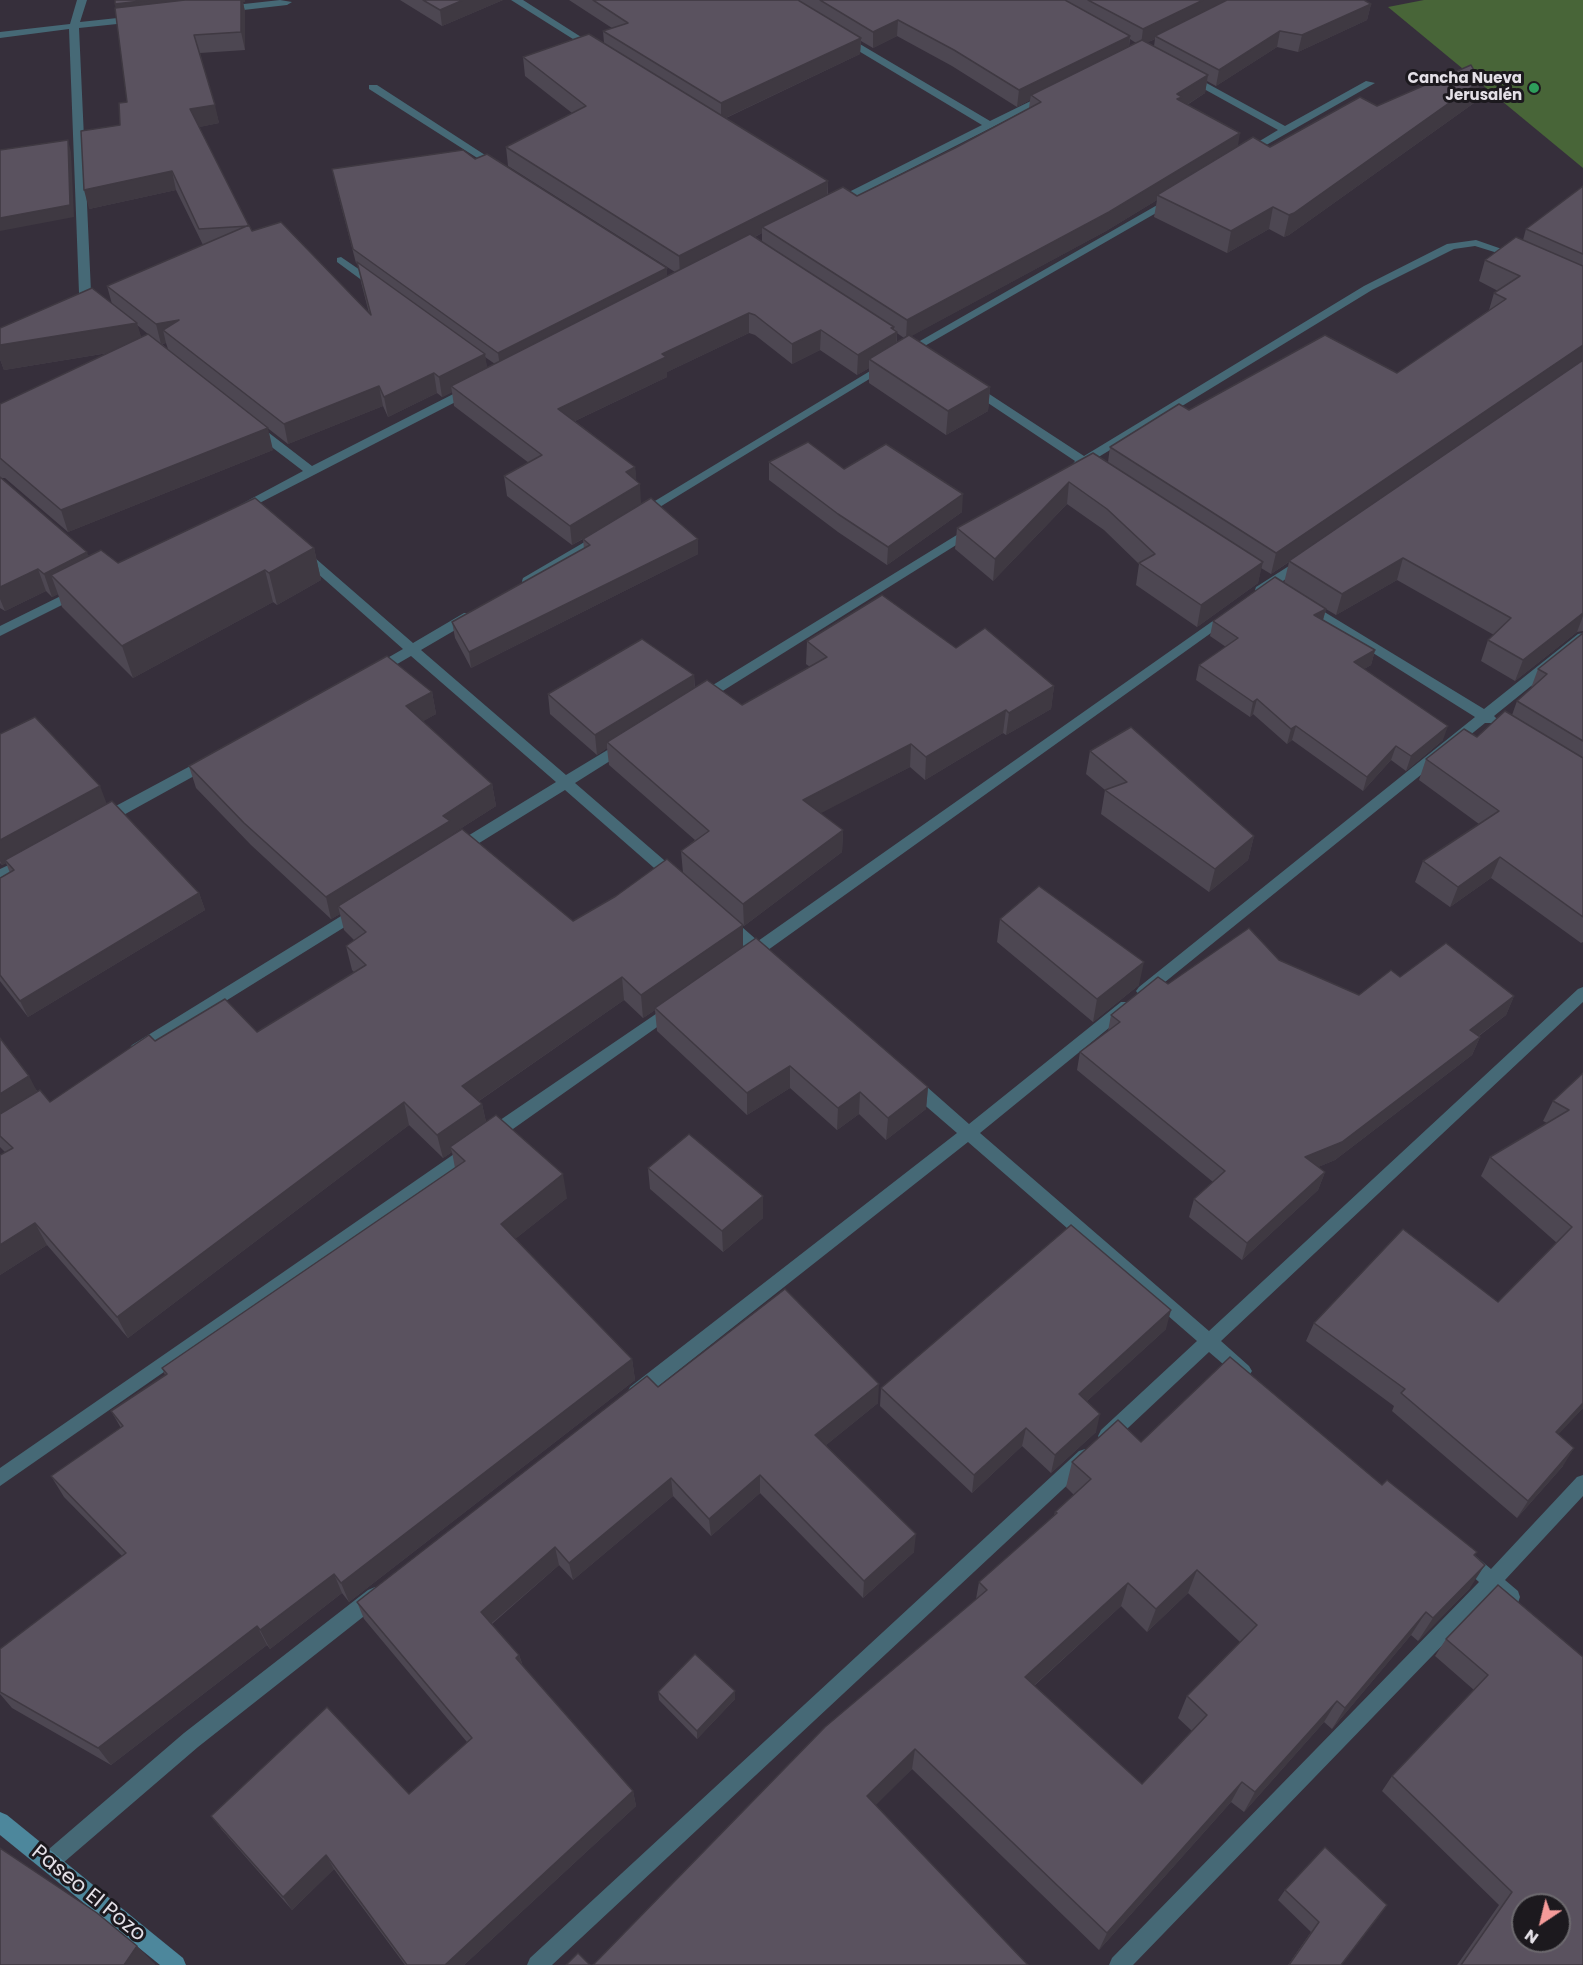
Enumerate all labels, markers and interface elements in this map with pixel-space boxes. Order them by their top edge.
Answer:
place label: Cancha Nueva Jerusalén [1408,70,1522,105]
marker: Cancha Nueva Jerusalén [1527,81,1541,95]
street label: Paseo El Pozo [26,1840,150,1948]
north arrow [1511,1893,1571,1953]
text: N [1520,1924,1543,1949]

